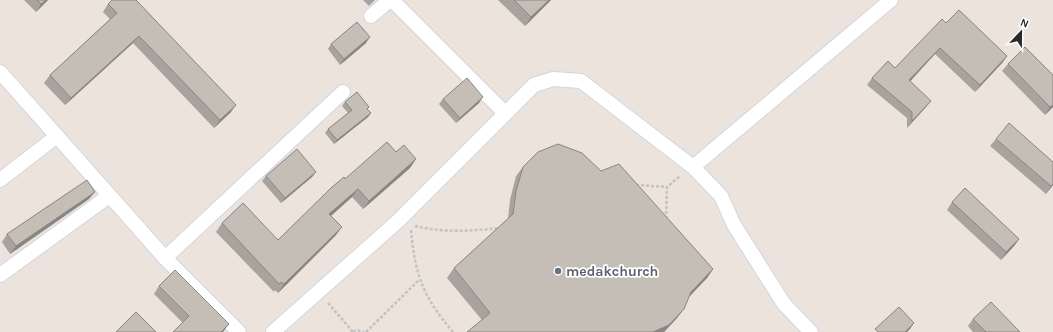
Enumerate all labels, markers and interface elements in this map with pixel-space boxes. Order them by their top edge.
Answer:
north arrow [1001,12,1041,52]
text: N [1018,16,1031,31]
place label: medakchurch [566,263,658,280]
marker: medakchurch [553,266,563,276]

